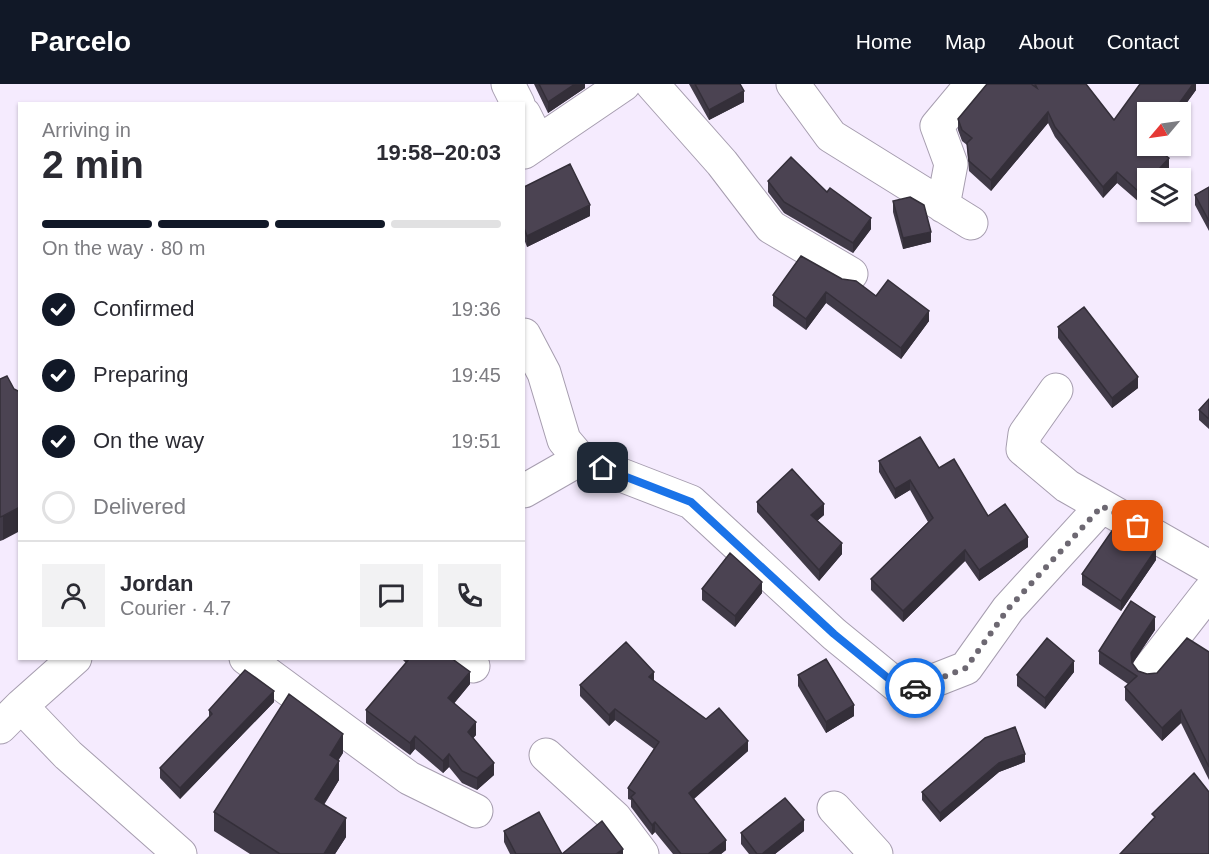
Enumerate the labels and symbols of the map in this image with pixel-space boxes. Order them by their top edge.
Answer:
north arrow [1137,102,1191,156]
pin [577,442,628,493]
pin [1112,500,1163,551]
courier [885,658,945,718]

